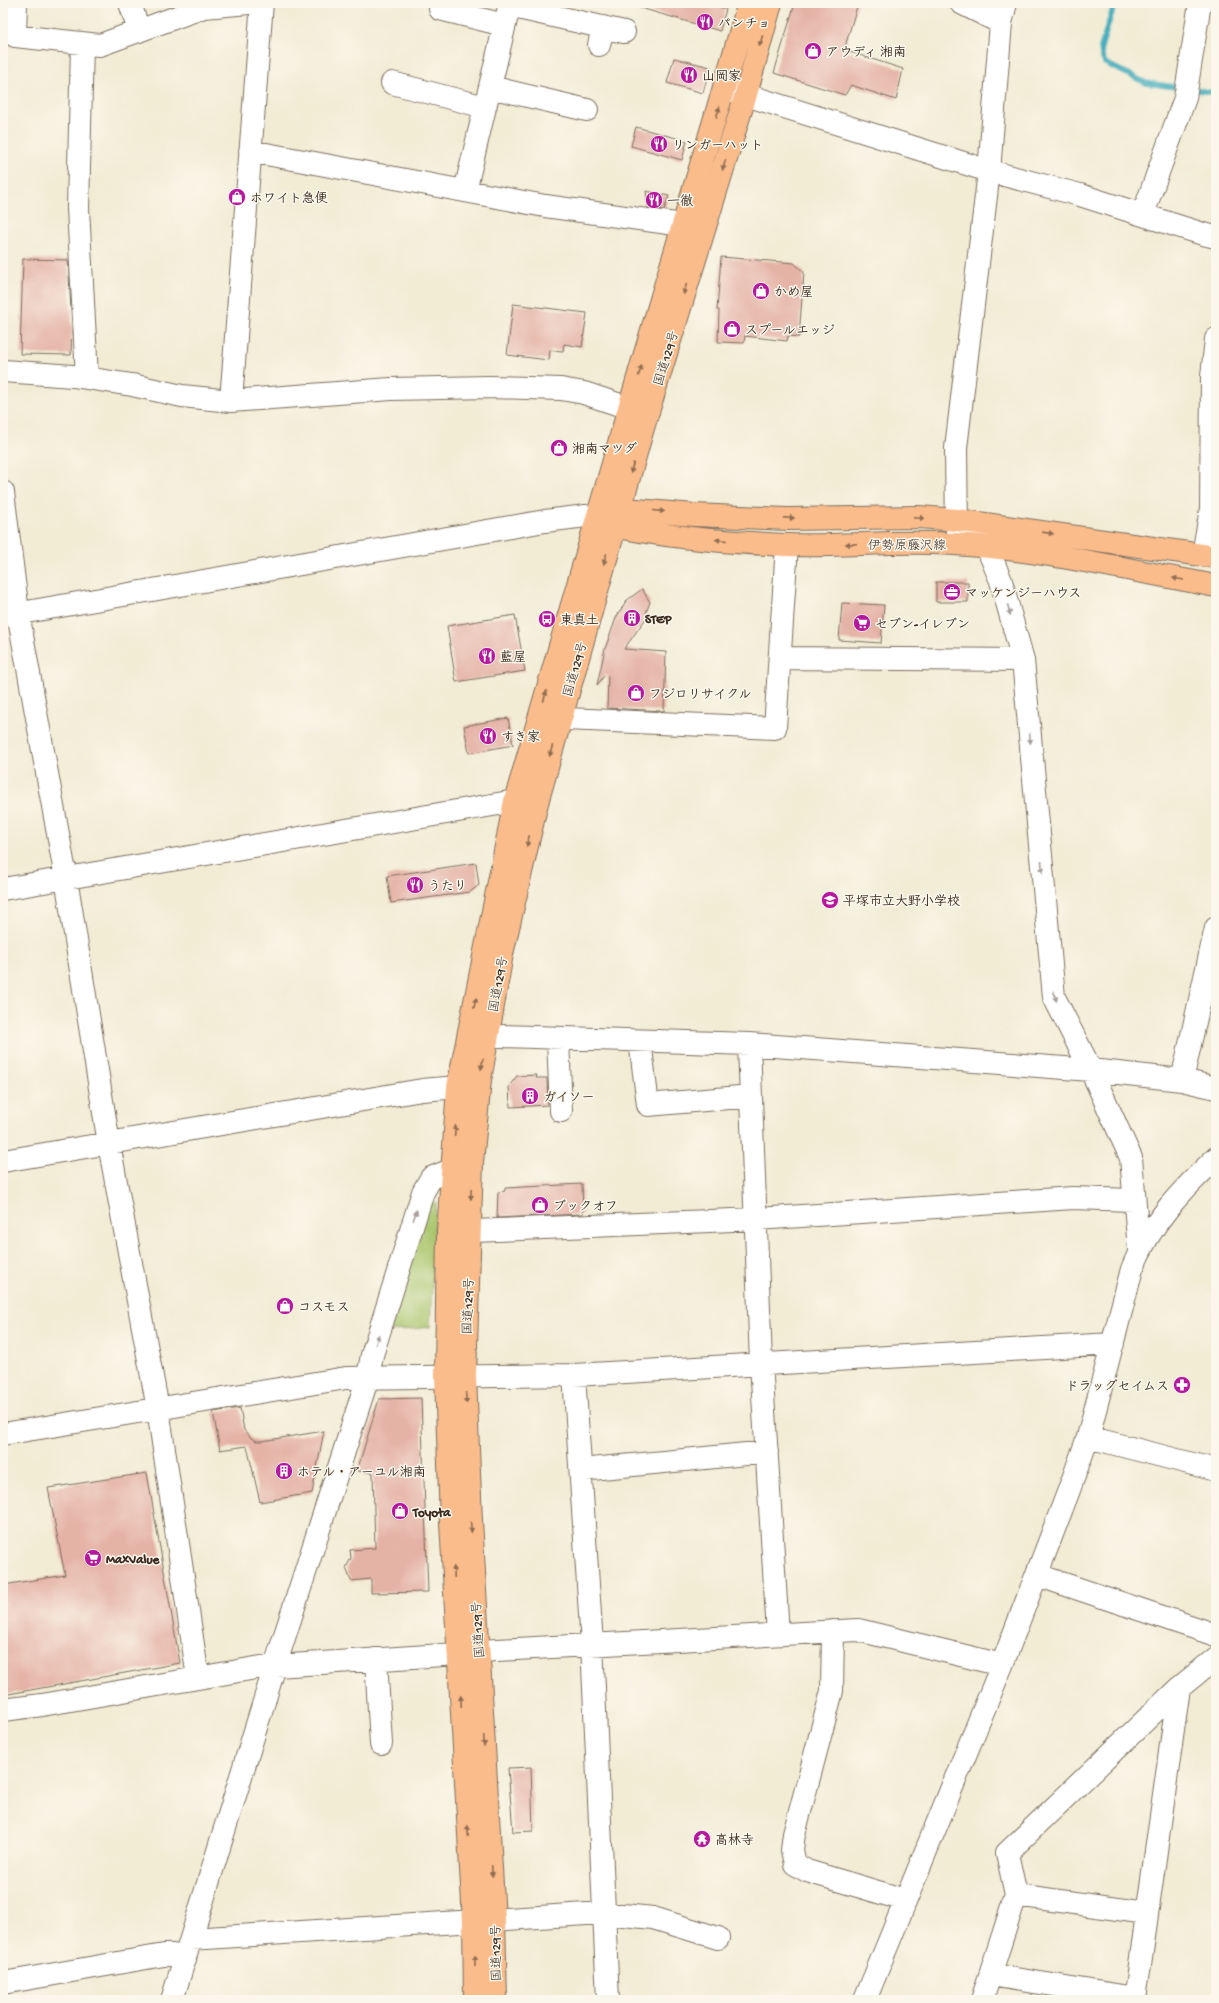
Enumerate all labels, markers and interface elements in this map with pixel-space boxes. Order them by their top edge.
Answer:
restaurant icon: パンチョ [695,12,715,32]
place label: パンチョ [718,17,771,32]
one-way arrow [758,35,764,47]
shop icon: アウディ 湘南 [803,41,823,61]
place label: アウディ 湘南 [826,45,906,61]
restaurant icon: 山岡家 [679,65,699,85]
place label: 山岡家 [702,69,741,85]
one-way arrow [715,106,721,118]
restaurant icon: リンガーハット [649,134,669,154]
place label: リンガーハット [672,139,763,154]
one-way arrow [721,159,727,171]
shop icon: ホワイト急便 [227,187,247,207]
restaurant icon: 一徹 [644,190,664,210]
place label: ホワイト急便 [250,191,328,207]
place label: 一徹 [667,194,693,210]
shop icon: かめ屋 [751,281,771,301]
one-way arrow [682,284,688,296]
place label: かめ屋 [774,285,813,301]
shop icon: スプールエッジ [722,319,742,339]
place label: スプールエッジ [745,323,835,339]
street label: 国道129号 [651,329,683,388]
one-way arrow [637,364,643,376]
shop icon: 湘南マツダ [549,438,569,458]
place label: 湘南マツダ [572,442,637,458]
one-way arrow [629,462,635,474]
one-way arrow [653,508,665,515]
one-way arrow [913,514,925,521]
one-way arrow [783,515,796,521]
one-way arrow [1042,530,1054,536]
one-way arrow [715,536,727,543]
street label: 伊勢原藤沢線 [868,538,947,554]
one-way arrow [844,541,857,547]
one-way arrow [602,553,608,565]
one-way arrow [1172,576,1184,582]
office icon: マッケンジーハウス [942,582,962,602]
place label: マッケンジーハウス [965,587,1081,602]
one-way arrow [1006,604,1012,616]
building icon: STEP [622,608,642,628]
bus stop icon: 東真土 [537,609,557,629]
place label: 東真土 [560,613,599,629]
place label: STEP [645,613,672,628]
supermarket icon: セブン-イレブン [852,613,872,633]
place label: セブン-イレブン [875,617,970,633]
street label: 国道129号 [560,640,591,699]
restaurant icon: 藍屋 [477,646,497,666]
place label: 藍屋 [500,650,526,666]
shop icon: フジロリサイクル [626,683,646,703]
place label: フジロリサイクル [649,688,751,703]
one-way arrow [542,690,548,702]
restaurant icon: すき家 [478,726,498,746]
place label: すき家 [501,730,540,746]
one-way arrow [1026,732,1033,744]
one-way arrow [548,745,554,757]
one-way arrow [525,835,531,847]
one-way arrow [1038,861,1045,873]
restaurant icon: うたり [405,875,425,895]
place label: うたり [428,880,467,895]
school or university icon: 平塚市立大野小学校 [820,890,840,910]
place label: 平塚市立大野小学校 [843,894,960,910]
street label: 国道129号 [486,955,512,1014]
one-way arrow [1052,991,1058,1003]
one-way arrow [472,997,478,1009]
one-way arrow [479,1058,485,1070]
building icon: ガイソー [520,1086,540,1106]
place label: ガイソー [543,1091,594,1106]
one-way arrow [451,1125,458,1137]
one-way arrow [468,1188,474,1201]
shop icon: ブックオフ [530,1195,550,1215]
place label: ブックオフ [553,1199,618,1215]
one-way arrow [412,1209,418,1221]
street label: 国道129号 [460,1277,478,1335]
shop icon: コスモス [275,1296,295,1316]
place label: コスモス [298,1301,349,1316]
one-way arrow [374,1333,380,1345]
pharmacy icon: ドラッグセイムス [1172,1375,1192,1395]
place label: ドラッグセイムス [1066,1379,1169,1395]
one-way arrow [462,1392,469,1404]
building icon: ホテル・アーユル湘南 [274,1461,294,1481]
place label: ホテル・アーユル湘南 [297,1465,426,1481]
shop icon: Toyota [390,1501,410,1521]
place label: Toyota [412,1506,451,1521]
one-way arrow [468,1521,474,1534]
supermarket icon: MaxValue [83,1548,103,1568]
place label: MaxValue [106,1553,160,1568]
one-way arrow [450,1566,457,1578]
street label: 国道129号 [469,1601,489,1659]
one-way arrow [457,1695,464,1707]
one-way arrow [480,1735,487,1747]
one-way arrow [465,1825,472,1837]
temple icon: 高林寺 [692,1829,712,1849]
place label: 高林寺 [715,1833,754,1849]
one-way arrow [488,1865,495,1877]
street label: 国道129号 [489,1924,505,1982]
one-way arrow [472,1954,478,1967]

